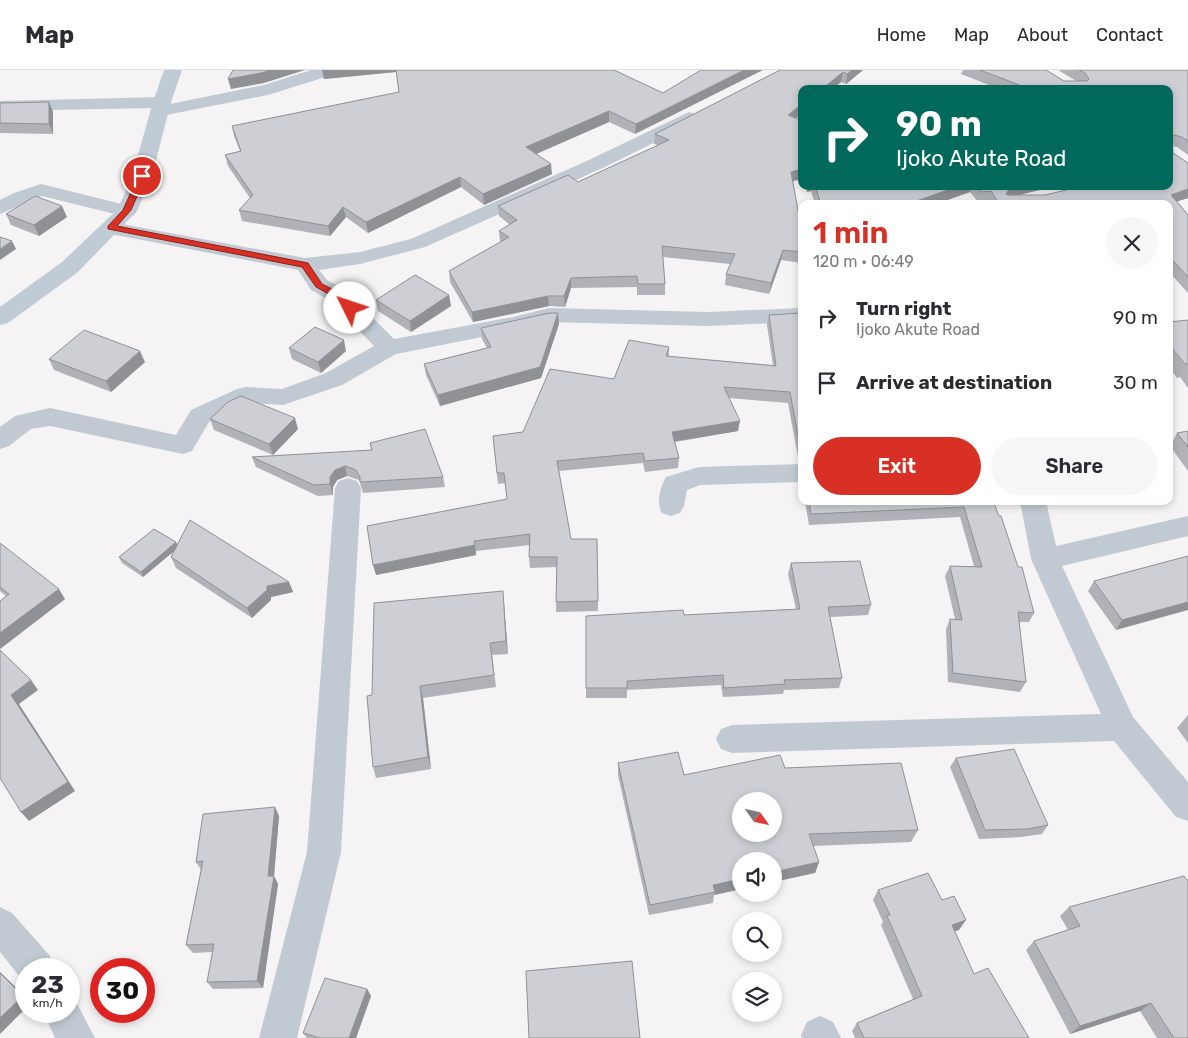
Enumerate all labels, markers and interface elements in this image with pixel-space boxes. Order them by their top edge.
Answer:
text: Map [25,21,74,49]
text: Home [877,24,926,46]
text: Map [954,24,989,46]
text: About [1017,24,1068,46]
text: Contact [1096,24,1163,46]
text: 90 m [896,103,982,145]
icon: right [813,105,878,170]
text: Ijoko Akute Road [896,145,1066,172]
pin [121,155,163,197]
icon: arrive [128,162,156,190]
text: 1 min [813,215,888,251]
button: close [1106,217,1158,269]
text: 120 m · 06:49 [813,252,914,271]
position arrow [323,281,375,333]
text: Turn right [856,297,951,320]
icon: right [813,304,841,332]
text: 90 m [1113,306,1158,329]
text: Ijoko Akute Road [856,320,980,339]
icon: arrive [813,369,841,397]
text: Arrive at destination [856,371,1052,394]
text: 30 m [1113,371,1158,394]
button: Exit [813,437,981,495]
button: Share [991,437,1158,495]
north arrow [732,792,782,842]
map controls [732,792,782,1022]
button: sound [732,852,782,902]
button: search [732,912,782,962]
speed limit sign: 30 [90,958,155,1023]
text: 23 [31,970,64,999]
button: layers [732,972,782,1022]
text: km/h [33,996,62,1010]

